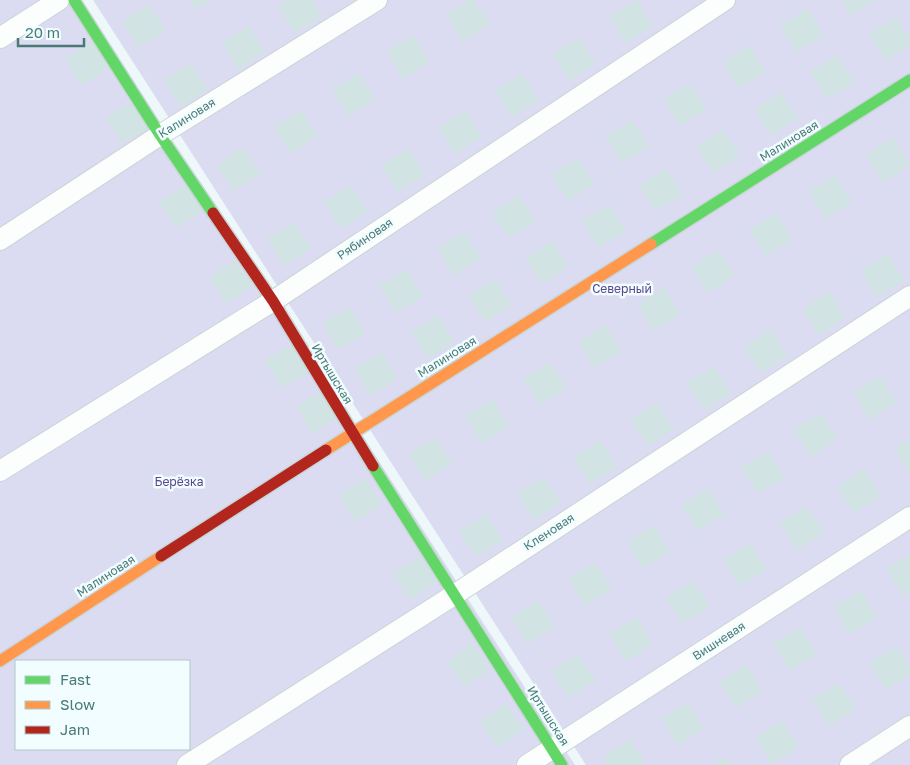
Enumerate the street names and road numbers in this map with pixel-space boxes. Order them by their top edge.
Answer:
street label: Калиновая [155,94,218,141]
street label: Малиновая [757,117,821,165]
street label: Рябиновая [334,214,395,263]
street label: Малиновая [415,333,479,381]
street label: Иртышская [309,341,356,407]
street label: Кленовая [521,510,577,554]
street label: Малиновая [74,551,138,600]
street label: Вишневая [690,618,748,663]
street label: Иртышская [524,683,573,748]

